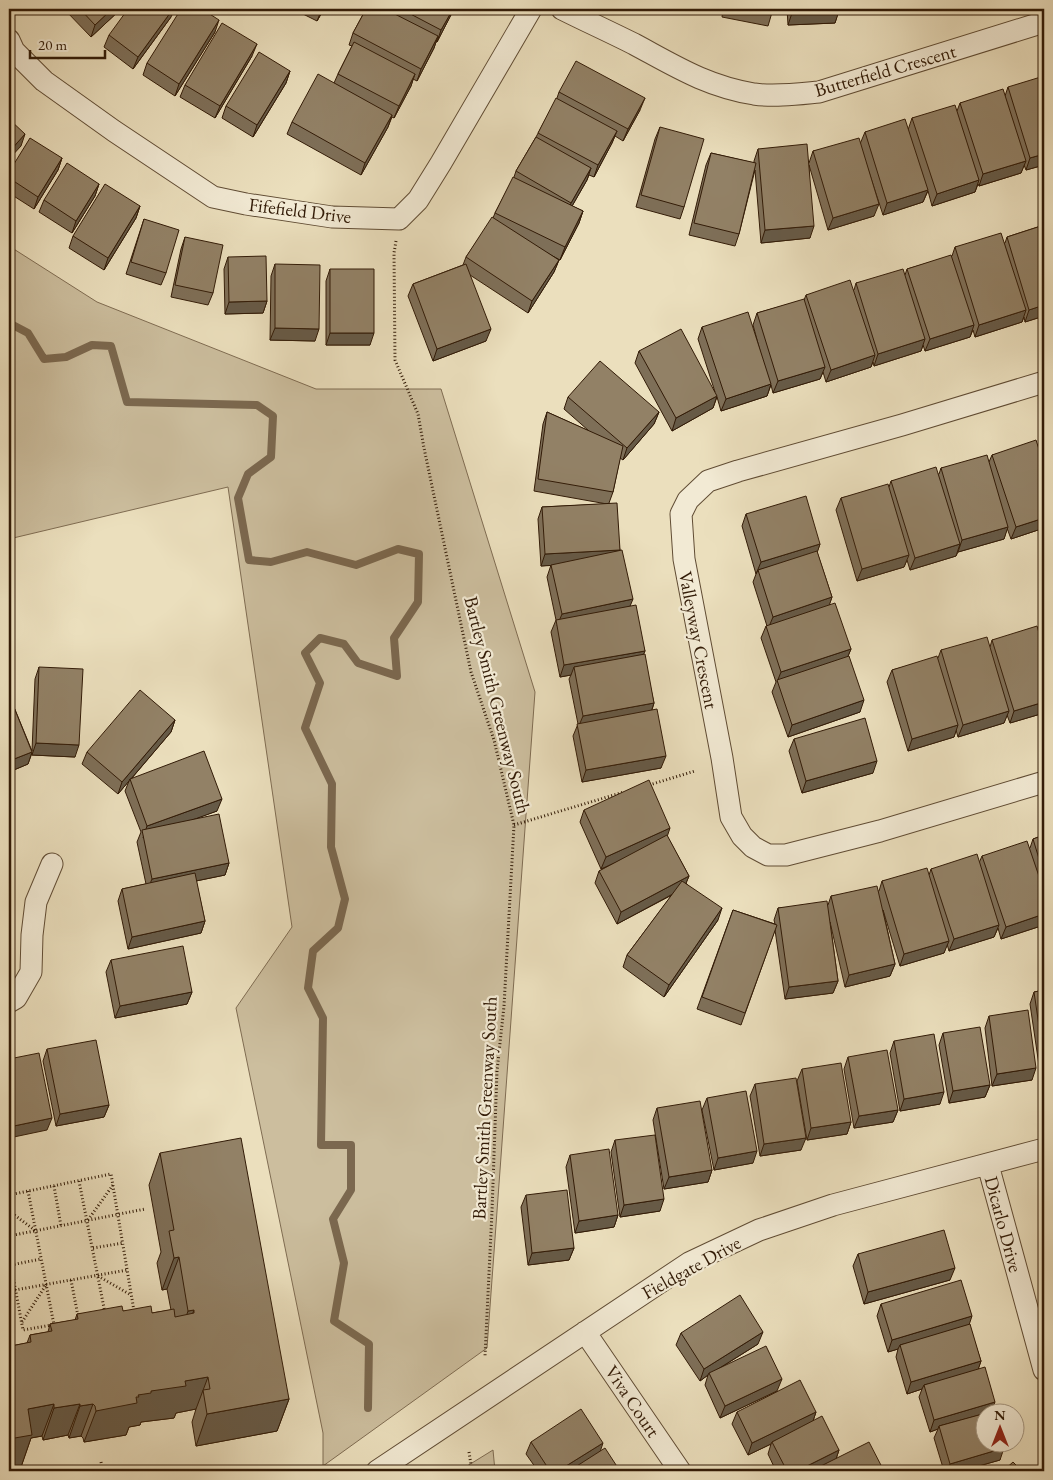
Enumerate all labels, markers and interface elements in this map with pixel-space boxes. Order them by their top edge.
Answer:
scale bar [30,28,105,60]
text: 20 m [38,35,67,54]
street label: Butterfield Crescent [811,38,959,103]
street label: Fifefield Drive [247,192,353,229]
street label: Valleyway Crescent [673,569,724,711]
street label: Bartley Smith Greenway South [458,594,537,817]
street label: Bartley Smith Greenway South [466,996,503,1220]
street label: Dicarlo Drive [979,1173,1028,1275]
street label: Fieldgate Drive [637,1230,745,1305]
street label: Viva Court [599,1360,666,1442]
north arrow [976,1402,1026,1452]
text: N [994,1406,1006,1424]

